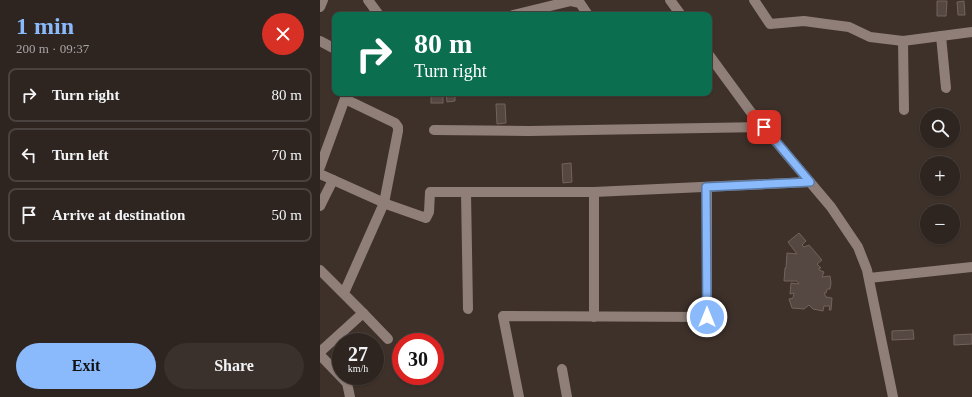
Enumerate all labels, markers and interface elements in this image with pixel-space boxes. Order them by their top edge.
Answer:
text: 1 min [16,13,74,39]
button: close [262,13,304,55]
icon: right [348,28,400,80]
text: 80 m [414,28,472,59]
text: 200 m · 09:37 [16,41,89,56]
text: Turn right [414,61,487,81]
icon: right [18,84,40,106]
text: Turn right [52,87,119,103]
text: 80 m [272,87,302,103]
map controls [920,108,960,244]
button: search [920,108,960,148]
pin [747,110,781,144]
icon: arrive [753,116,775,138]
icon: left [18,144,40,166]
text: Turn left [52,147,109,163]
text: 70 m [272,147,302,163]
button: + [920,156,960,196]
icon: arrive [18,204,40,226]
button: − [920,204,960,244]
text: Arrive at destination [52,207,185,223]
text: 50 m [272,207,302,223]
position arrow [686,296,728,338]
speed limit sign: 30 [392,333,444,385]
button: Exit [16,343,156,389]
button: Share [164,343,304,389]
text: 27 [348,343,368,365]
text: km/h [348,363,368,374]

